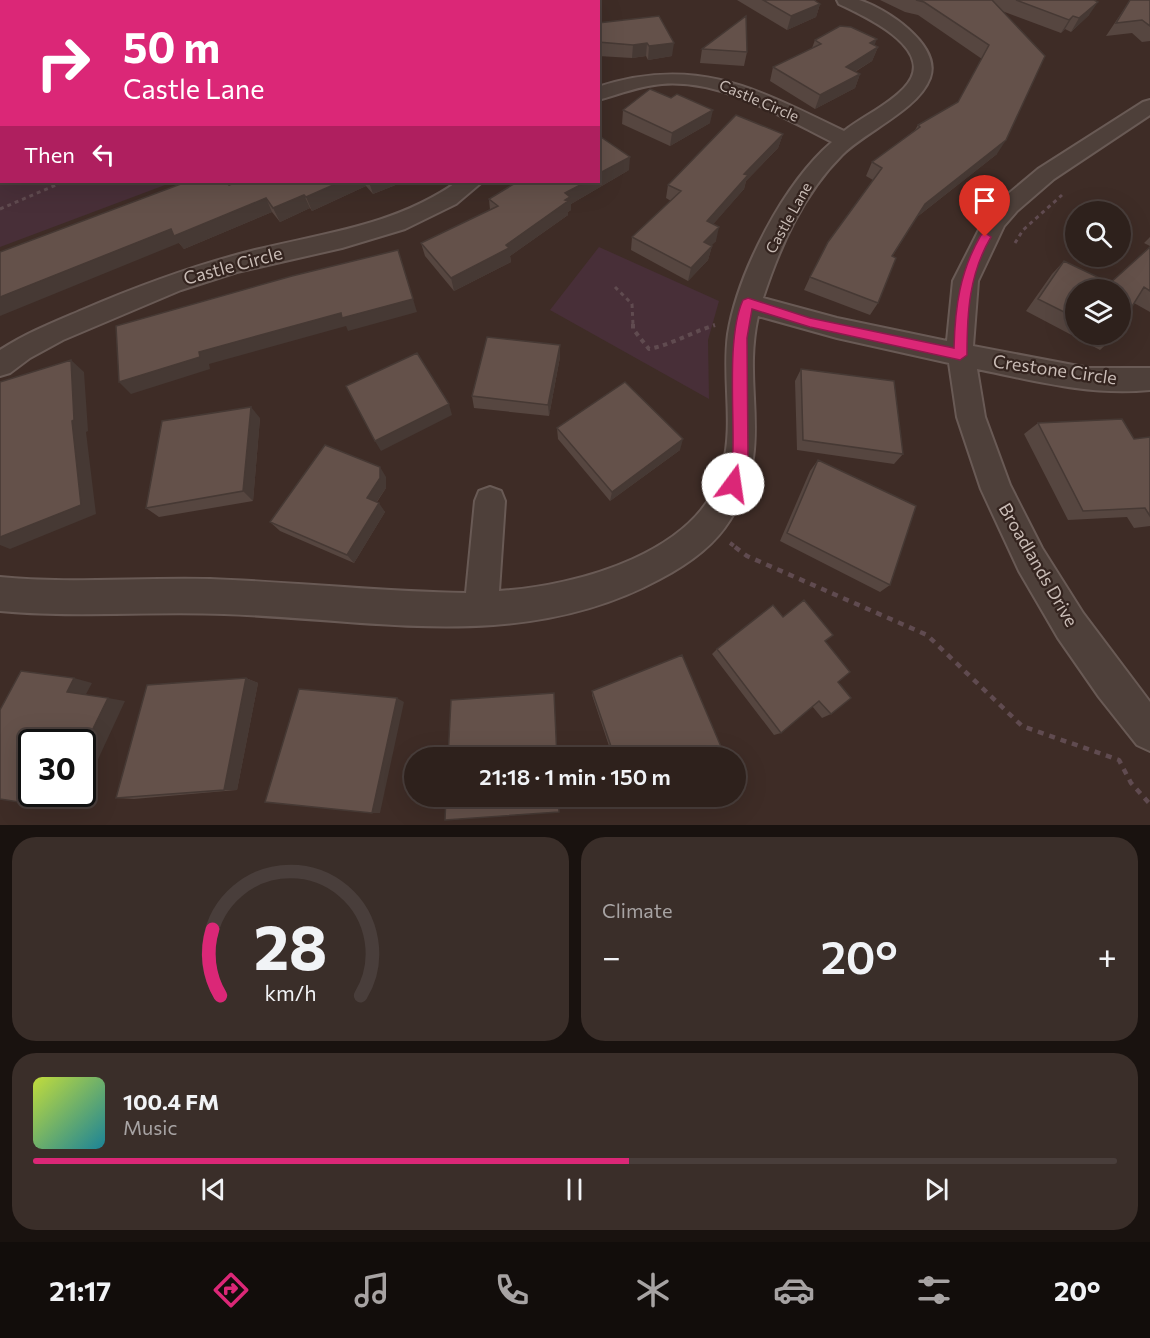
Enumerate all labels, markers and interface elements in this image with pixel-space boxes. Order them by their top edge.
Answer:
text: 50 m [123,20,220,72]
icon: right [24,24,102,102]
text: Castle Lane [123,72,264,105]
street label: Castle Circle [717,75,802,125]
icon: left [87,138,120,171]
text: Then [24,141,75,168]
pin [959,175,1010,237]
street label: Castle Lane [761,179,815,256]
icon: arrive [968,184,1001,217]
map controls [1065,201,1131,345]
button: search [1065,201,1131,267]
street label: Castle Circle [181,241,285,289]
button: layers [1065,279,1131,345]
street label: Crestone Circle [992,349,1119,389]
position arrow [701,452,765,516]
street label: Broadlands Drive [995,499,1083,630]
speed limit sign: 30 [18,729,96,807]
text: 21:18 · 1 min · 150 m [479,763,671,790]
text: Climate [602,898,672,922]
text: 28 [254,907,327,983]
text: 20° [821,928,898,983]
text: − [602,935,621,976]
text: + [1098,935,1117,976]
text: km/h [264,979,317,1005]
text: 100.4 FM [123,1088,219,1115]
text: Music [123,1115,177,1139]
icon: previous [197,1173,230,1206]
icon: pause [558,1173,591,1206]
icon: next [920,1173,953,1206]
icon: directions [210,1269,252,1311]
icon: music [351,1269,393,1311]
icon: phone [491,1269,533,1311]
icon: climate [632,1269,674,1311]
icon: car [773,1269,815,1311]
icon: filters [913,1269,955,1311]
text: 21:17 [49,1274,111,1307]
text: 20° [1054,1274,1101,1307]

